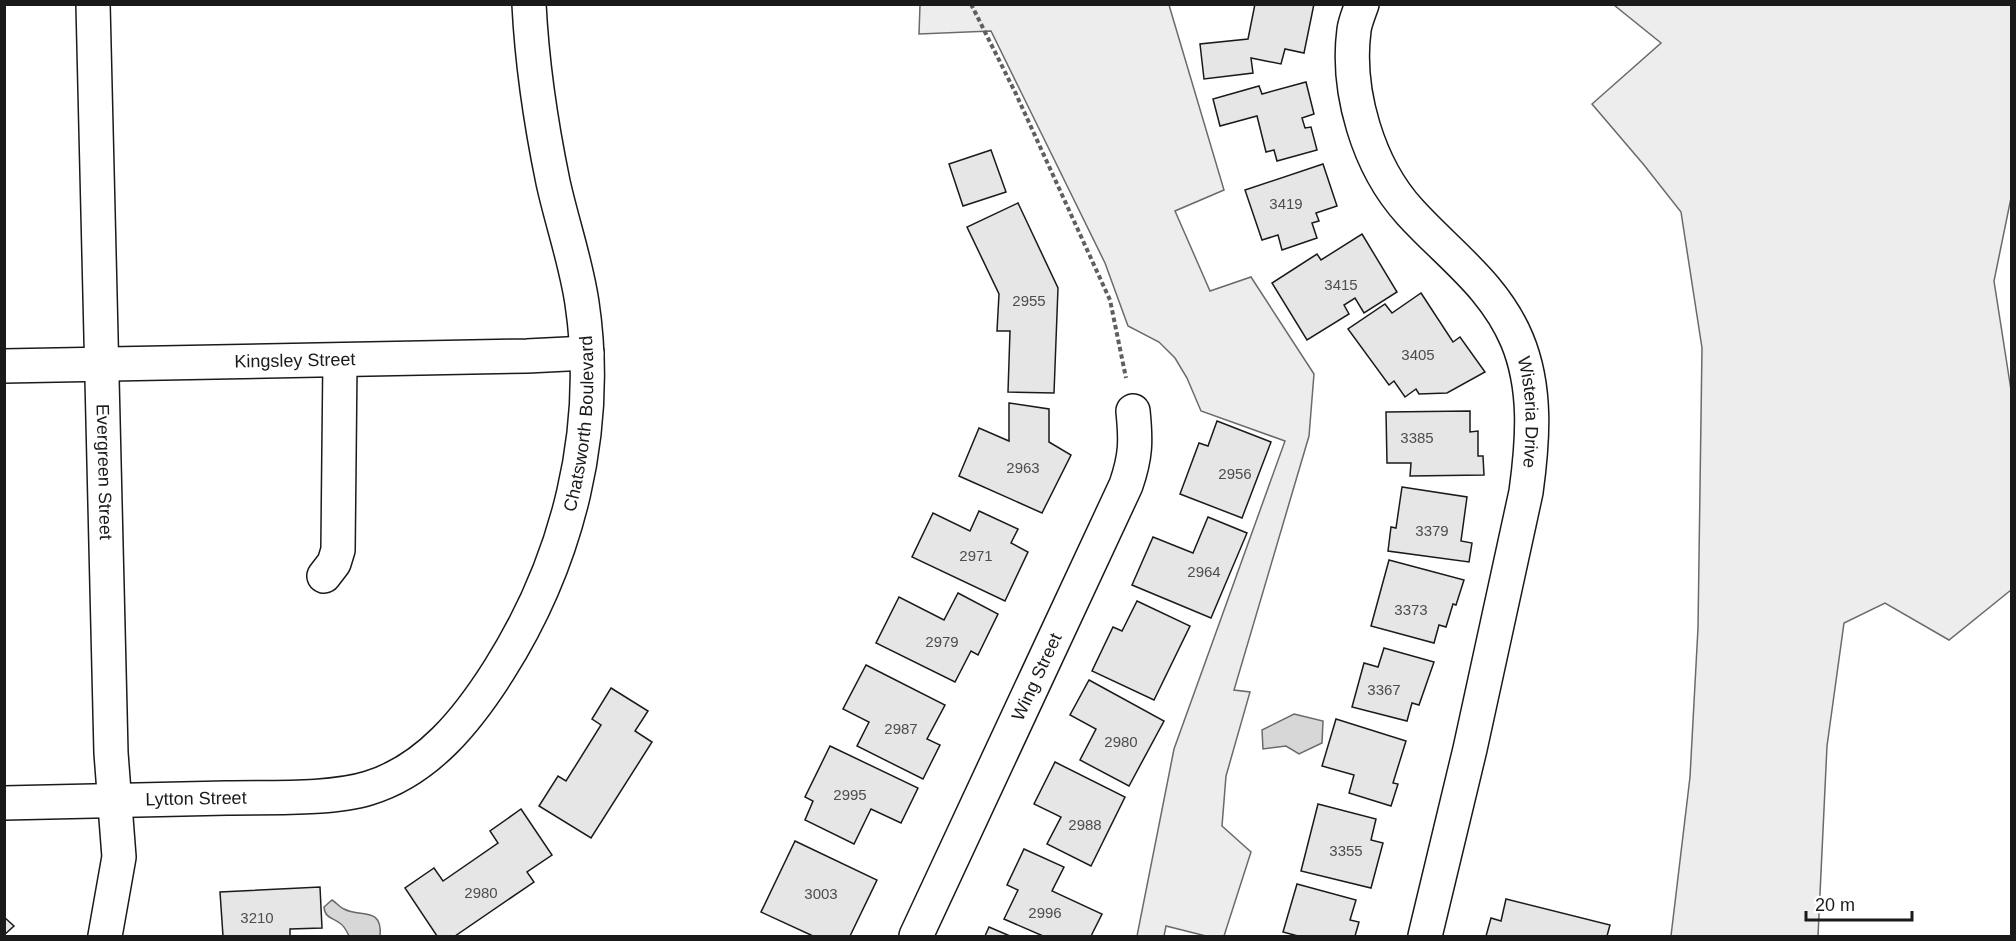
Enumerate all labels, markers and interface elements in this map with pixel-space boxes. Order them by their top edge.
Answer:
house number: 3419 [1269,195,1303,212]
house number: 3415 [1324,276,1358,293]
house number: 2955 [1012,292,1046,309]
street label: Chatsworth Boulevard [559,335,597,514]
house number: 3405 [1401,346,1435,363]
street label: Kingsley Street [234,349,356,372]
street label: Wisteria Drive [1514,354,1542,469]
street label: Evergreen Street [93,404,116,540]
house number: 3385 [1400,429,1434,446]
house number: 2963 [1006,459,1040,476]
house number: 2956 [1218,465,1252,482]
house number: 3379 [1415,522,1449,539]
house number: 2971 [959,547,993,564]
house number: 2964 [1187,563,1221,580]
house number: 3373 [1394,601,1428,618]
street label: Wing Street [1008,630,1066,724]
house number: 2979 [925,633,959,650]
house number: 3367 [1367,681,1401,698]
house number: 2987 [884,720,918,737]
house number: 2980 [1104,733,1138,750]
house number: 2995 [833,786,867,803]
street label: Lytton Street [145,788,247,809]
house number: 2988 [1068,816,1102,833]
house number: 3355 [1329,842,1363,859]
house number: 2980 [464,884,498,901]
scale bar [1806,884,1912,922]
house number: 3003 [804,885,838,902]
text: 20 m [1815,895,1855,915]
house number: 2996 [1028,904,1062,921]
house number: 3210 [240,909,274,926]

